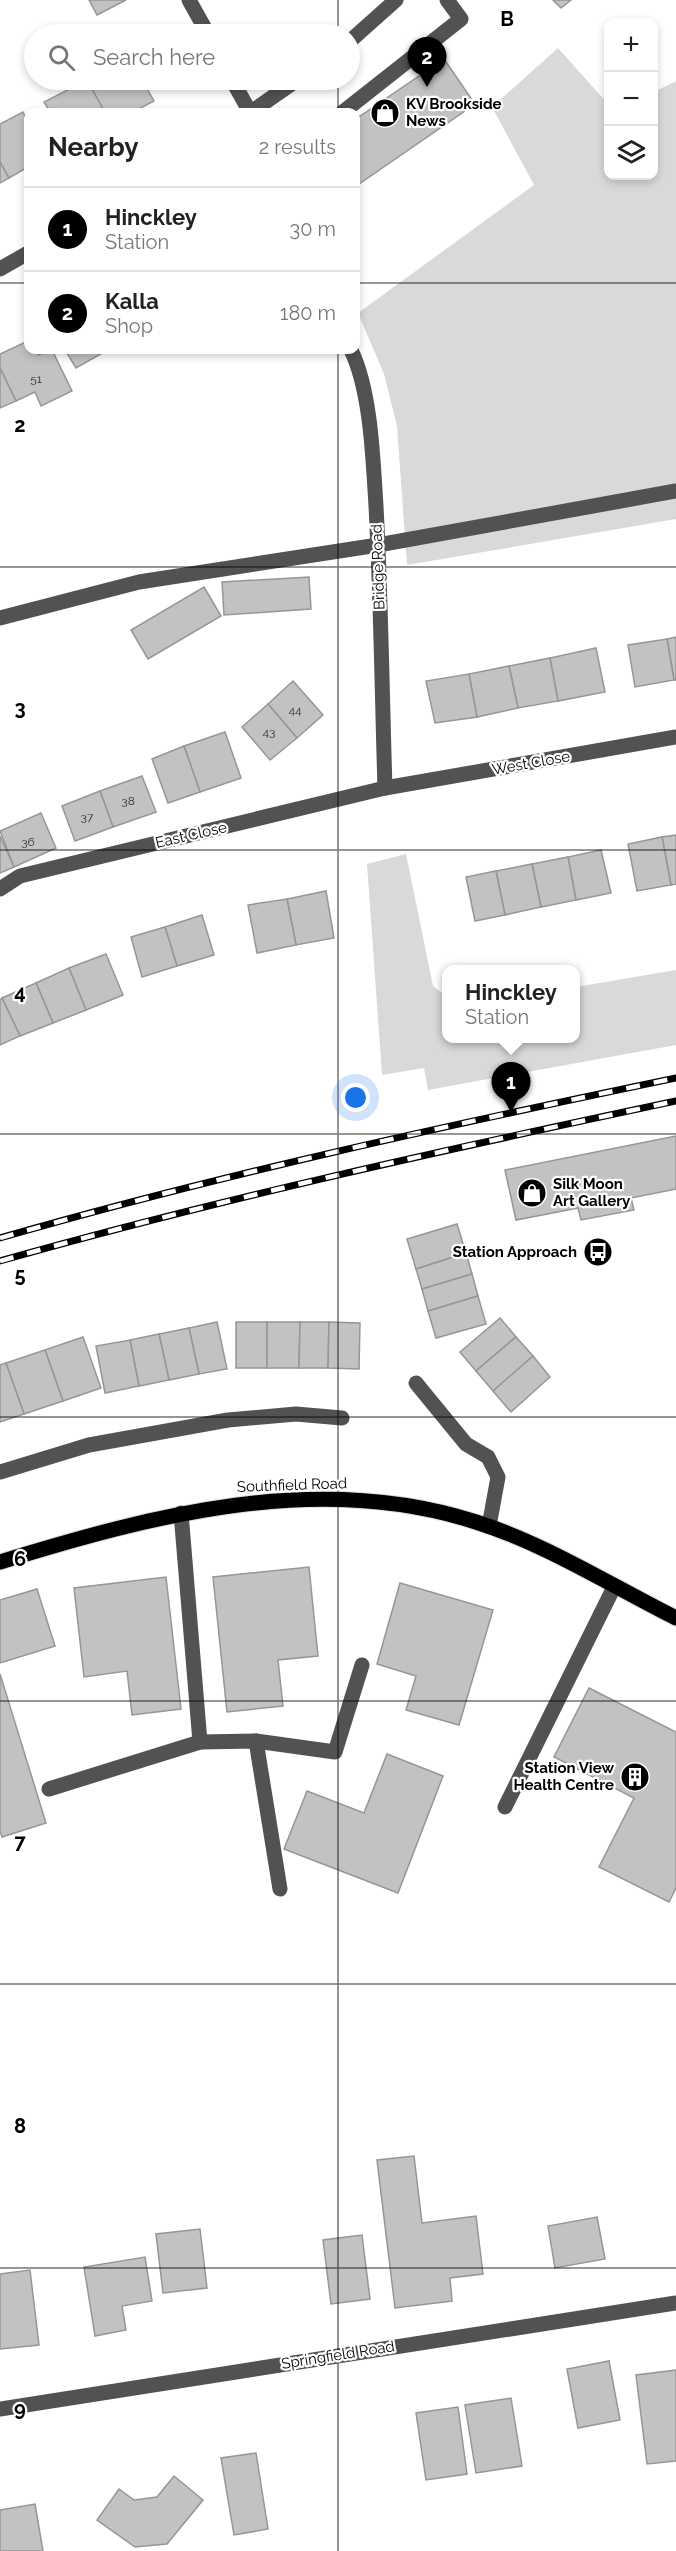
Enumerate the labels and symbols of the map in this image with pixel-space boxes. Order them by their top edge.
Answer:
text: B [500,7,514,31]
pin: 2 [408,38,446,87]
place label: KV Brookside News [406,95,502,130]
shop icon: KV Brookside News [369,97,401,129]
house number: 51 [30,372,42,386]
text: 2 [14,413,26,437]
street label: Bridge Road [368,524,388,610]
text: 3 [14,696,26,720]
house number: 44 [288,703,302,717]
house number: 43 [263,725,275,739]
street label: West Close [491,747,572,779]
house number: 38 [121,794,135,808]
house number: 37 [81,810,94,824]
street label: East Close [154,818,229,852]
house number: 36 [21,835,35,849]
text: 4 [14,980,26,1004]
pin: 1 [492,1062,530,1112]
your location [341,1083,370,1112]
place label: Silk Moon Art Gallery [553,1175,631,1210]
shop icon: Silk Moon Art Gallery [516,1177,548,1209]
bus stop icon: Station Approach [582,1236,614,1268]
place label: Station Approach [453,1243,577,1261]
text: 5 [14,1263,26,1287]
street label: Southfield Road [237,1474,347,1496]
text: 6 [14,1547,26,1571]
place label: Station View Health Centre [514,1759,614,1794]
building icon: Station View Health Centre [619,1761,651,1793]
text: 7 [14,1830,26,1854]
text: 8 [14,2114,26,2138]
street label: Springfield Road [280,2337,396,2373]
text: 9 [14,2397,26,2421]

